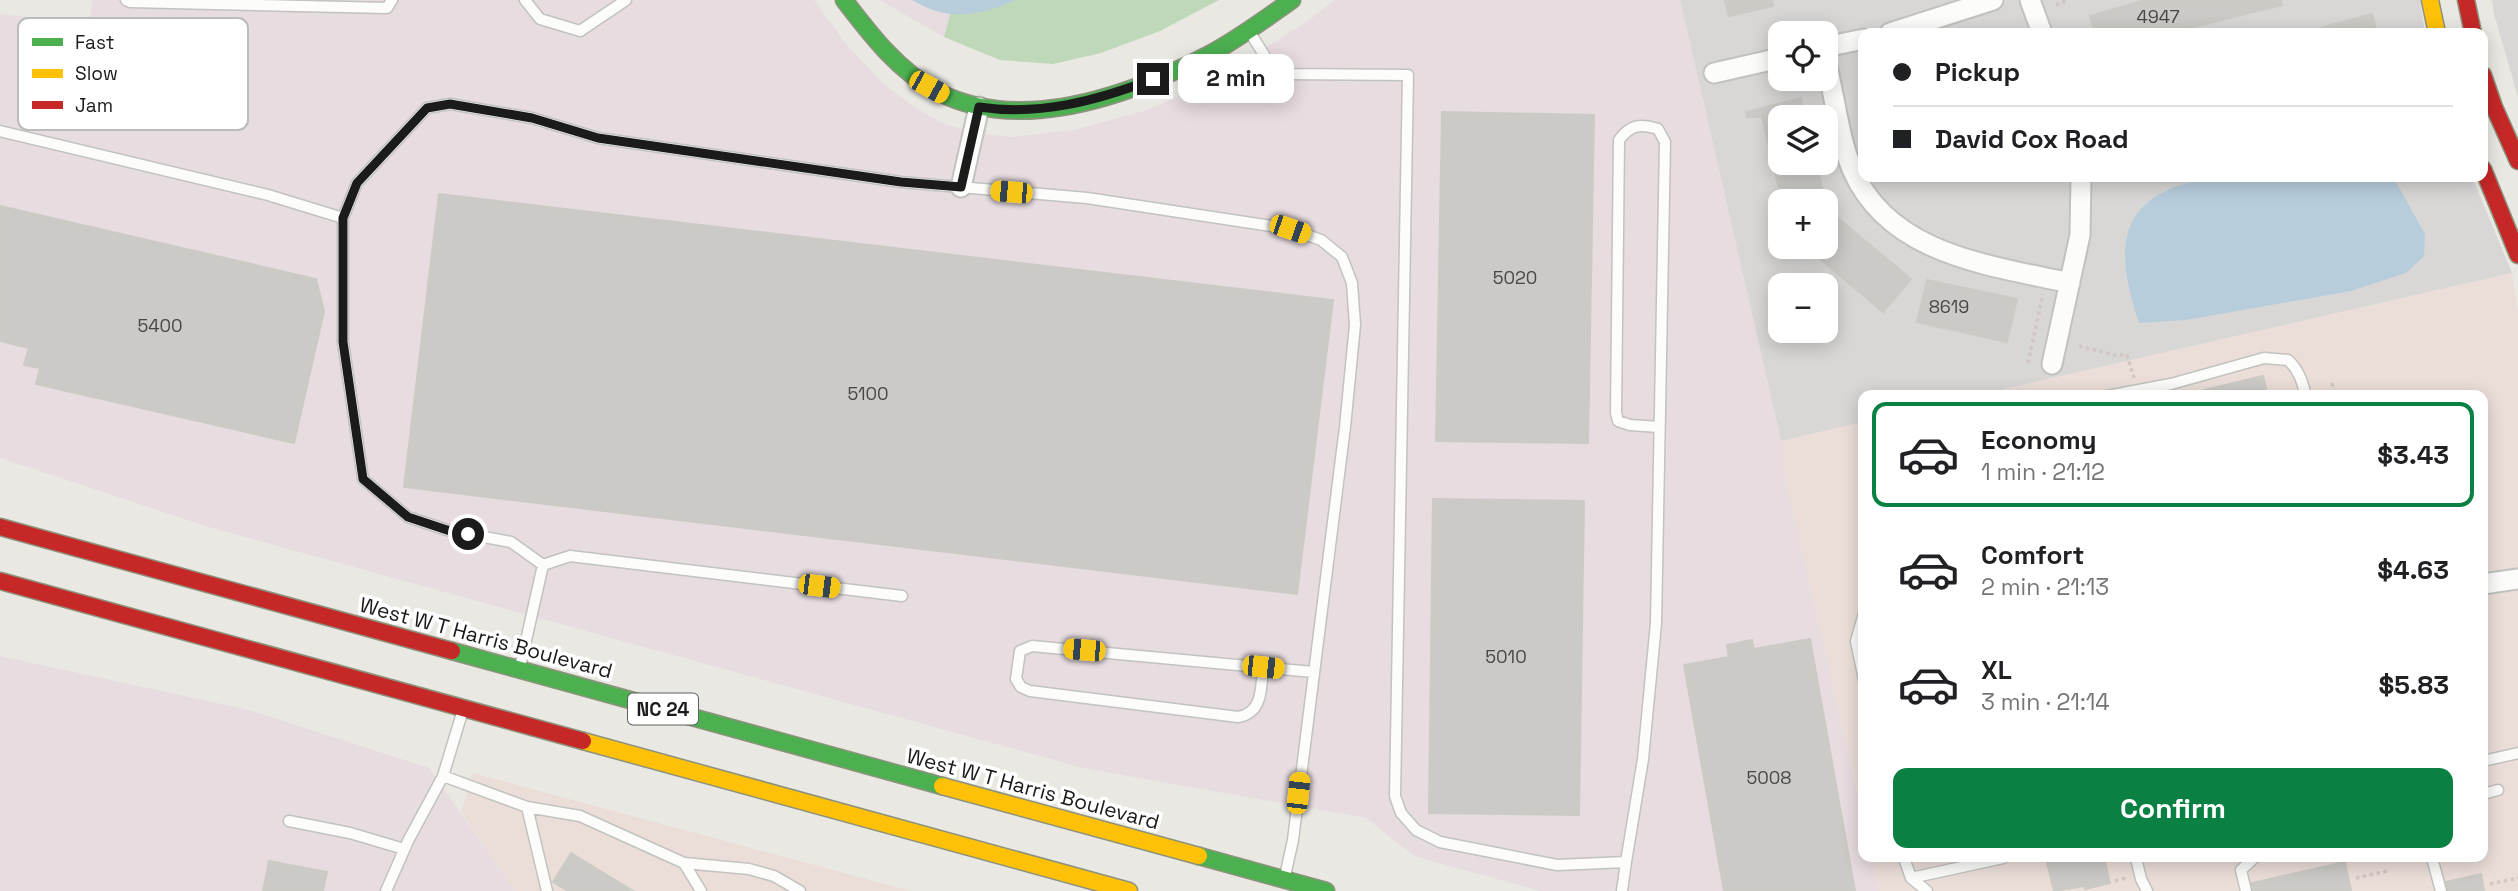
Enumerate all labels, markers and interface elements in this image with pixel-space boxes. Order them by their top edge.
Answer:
house number: 4947 [2136,5,2180,28]
legend [18,18,248,130]
map controls [1768,21,1838,343]
button: locate [1768,21,1838,91]
text: Fast [75,30,115,55]
callout: 2 min [1178,55,1293,104]
text: Pickup [1935,55,2020,89]
text: Slow [75,61,118,86]
route end [1137,63,1169,95]
text: 2 min [1206,63,1266,93]
car [906,68,953,106]
text: Jam [75,93,113,118]
button: layers [1768,105,1838,175]
text: David Cox Road [1935,122,2129,156]
car [990,180,1033,204]
button: + [1768,189,1838,259]
car [1267,212,1314,246]
house number: 5020 [1493,266,1537,289]
button: − [1768,273,1838,343]
house number: 8619 [1929,295,1969,318]
house number: 5400 [137,314,183,337]
house number: 5100 [847,382,889,405]
icon: car [1897,423,1960,486]
text: Economy [1981,423,2097,457]
text: $3.43 [2377,438,2449,472]
text: 1 min · 21:12 [1981,457,2105,487]
route start [452,518,484,550]
icon: car [1897,538,1960,601]
text: Comfort [1981,538,2084,572]
text: $4.63 [2377,553,2449,587]
text: 2 min · 21:13 [1981,572,2109,602]
car [797,573,842,599]
street label: West W T Harris Boulevard [357,591,616,684]
car [1063,638,1106,662]
house number: 5010 [1485,645,1527,668]
icon: car [1897,653,1960,716]
text: XL [1981,653,2012,687]
car [1242,654,1285,680]
text: $5.83 [2378,668,2449,702]
text: 3 min · 21:14 [1981,687,2110,717]
road number: NC 24 [628,694,698,724]
street label: West W T Harris Boulevard [904,742,1163,835]
house number: 5008 [1746,766,1792,789]
button: Confirm [1893,768,2453,848]
car [1286,771,1311,815]

